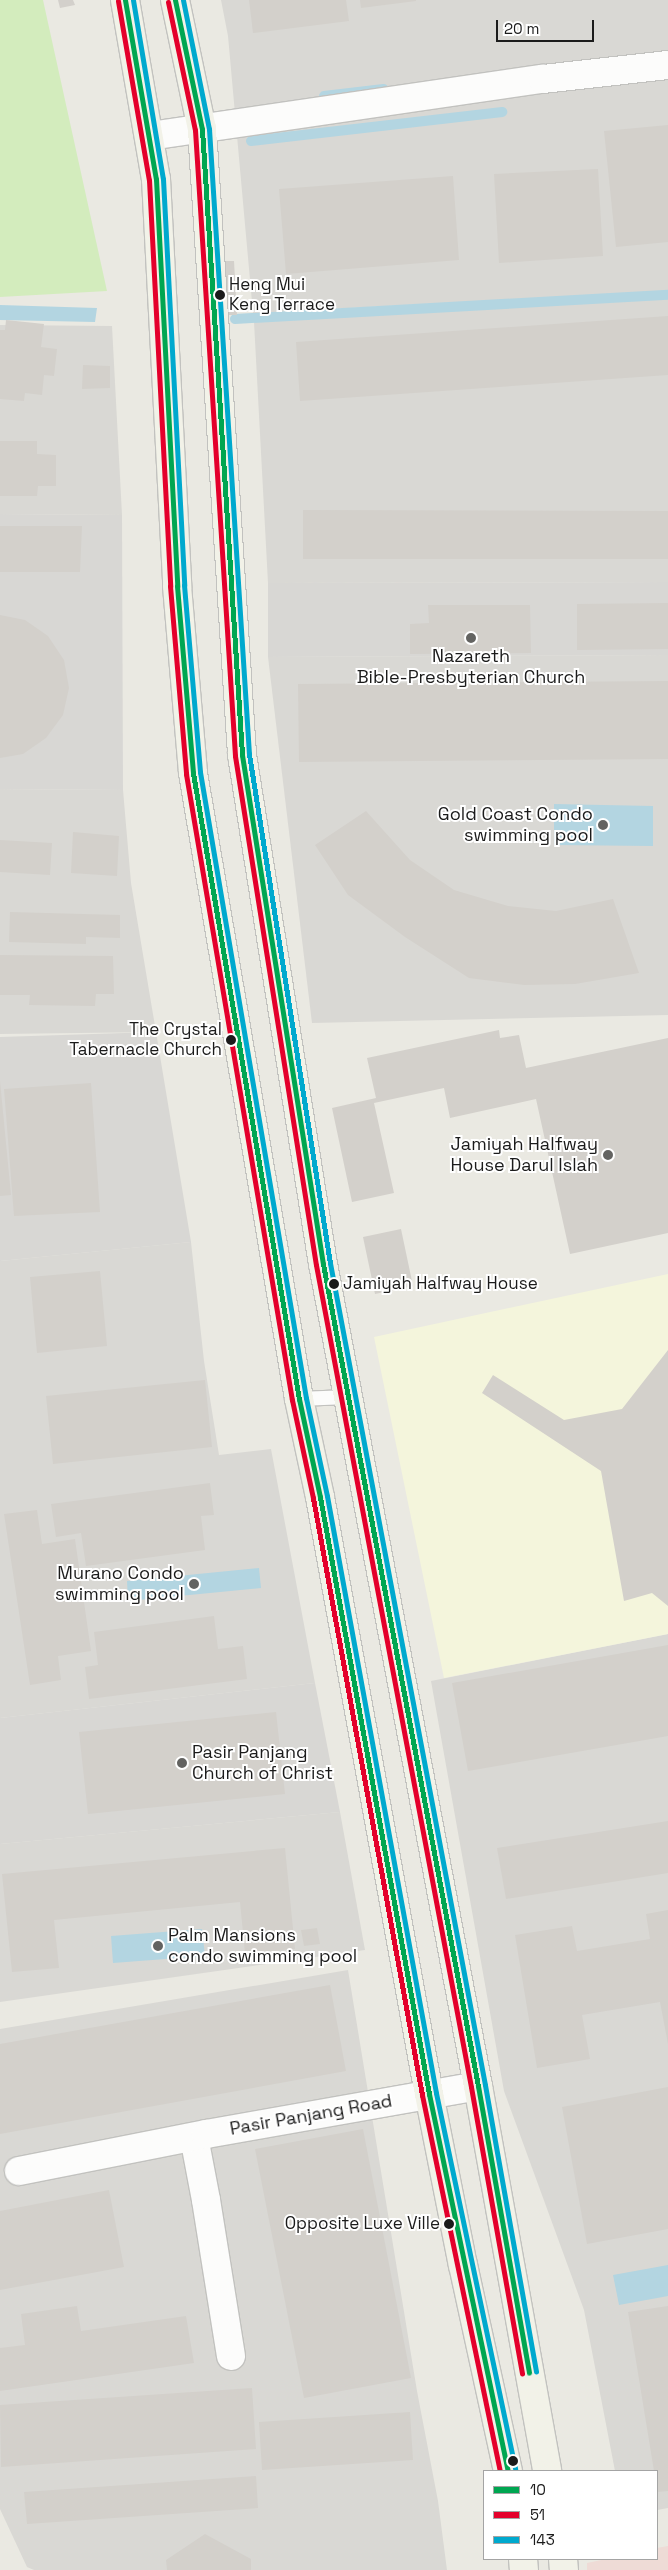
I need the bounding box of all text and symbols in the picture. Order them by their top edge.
scale bar [498,10,596,42]
text: 20 m [504,19,539,38]
place label: Heng Mui Keng Terrace [229,275,335,315]
marker: Heng Mui Keng Terrace [215,290,225,300]
marker: Nazareth Bible-Presbyterian Church [465,632,477,644]
place label: Nazareth Bible-Presbyterian Church [357,646,585,689]
place label: Gold Coast Condo swimming pool [438,804,593,846]
marker: Gold Coast Condo swimming pool [597,819,609,831]
place label: The Crystal Tabernacle Church [69,1020,222,1060]
marker: The Crystal Tabernacle Church [226,1035,236,1045]
place label: Jamiyah Halfway House Darul Islah [450,1134,598,1176]
marker: Jamiyah Halfway House Darul Islah [602,1149,614,1161]
place label: Jamiyah Halfway House [343,1274,538,1294]
marker: Jamiyah Halfway House [329,1279,339,1289]
place label: Murano Condo swimming pool [55,1563,184,1606]
marker: Murano Condo swimming pool [188,1578,200,1590]
place label: Pasir Panjang Church of Christ [192,1742,333,1785]
marker: Pasir Panjang Church of Christ [176,1757,188,1769]
place label: Palm Mansions condo swimming pool [168,1925,357,1968]
marker: Palm Mansions condo swimming pool [152,1940,164,1952]
street label: Pasir Panjang Road [228,2090,394,2140]
place label: Opposite Luxe Ville [285,2214,440,2234]
marker: Opposite Luxe Ville [444,2219,454,2229]
unlabelled marker [508,2456,518,2466]
legend [483,2470,658,2560]
text: 10 [530,2480,546,2499]
text: 51 [530,2505,545,2524]
text: 143 [530,2530,555,2549]

